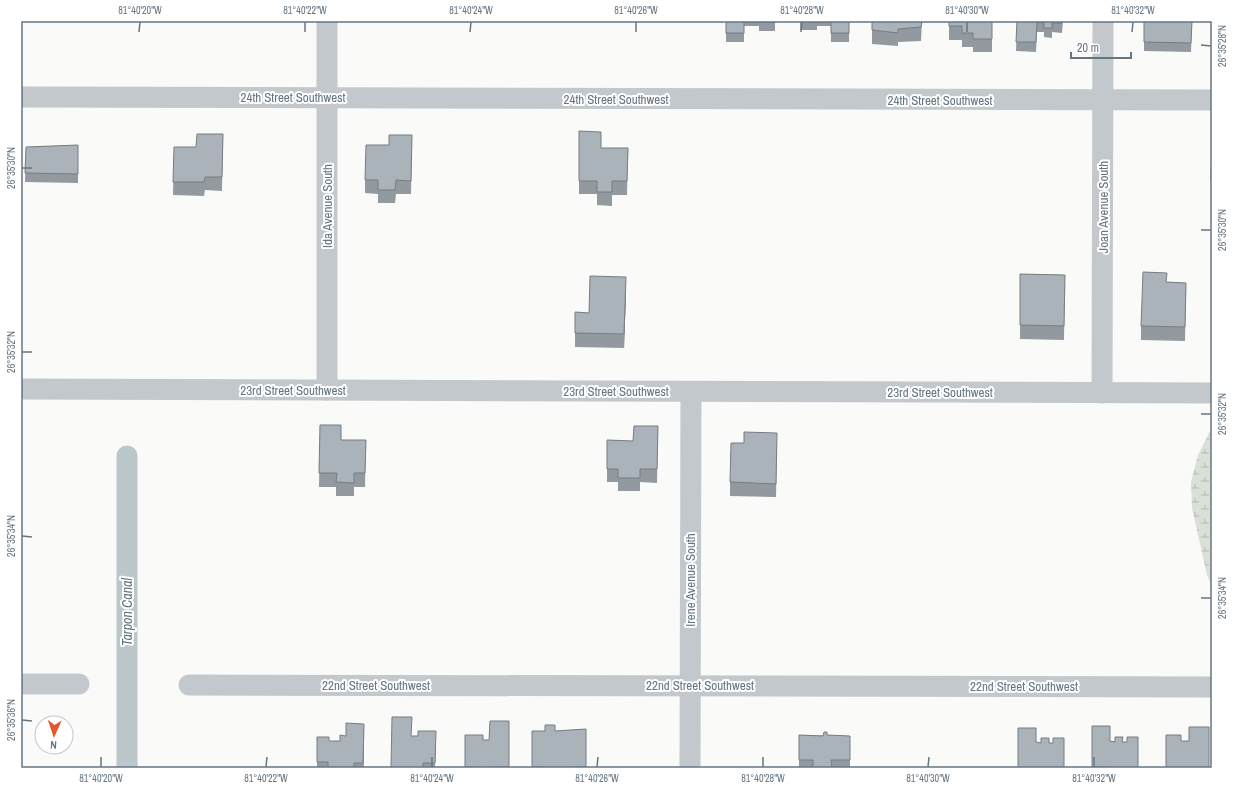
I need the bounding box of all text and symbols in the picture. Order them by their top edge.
text: 81°40'20"W [118,4,162,17]
text: 81°40'22"W [283,4,327,17]
text: 81°40'24"W [449,4,493,17]
text: 81°40'26"W [614,4,658,17]
text: 81°40'28"W [780,4,824,17]
text: 81°40'30"W [945,4,989,17]
text: 81°40'32"W [1111,4,1155,17]
text: 26°35'28"N [1216,25,1229,67]
scale bar [1071,34,1131,60]
text: 20 m [1077,40,1099,56]
street label: 24th Street Southwest [241,89,345,106]
street label: 24th Street Southwest [564,91,668,108]
street label: 24th Street Southwest [888,92,992,109]
text: 26°35'30"N [5,147,18,189]
street label: Joan Avenue South [1095,161,1112,253]
street label: Ida Avenue South [319,164,336,248]
text: 26°35'30"N [1216,209,1229,251]
text: 26°35'32"N [5,331,18,373]
street label: 23rd Street Southwest [240,382,346,399]
street label: 23rd Street Southwest [563,383,669,400]
street label: 23rd Street Southwest [887,384,993,401]
text: 26°35'32"N [1216,393,1229,435]
text: 26°35'34"N [5,515,18,557]
street label: Irene Avenue South [682,533,699,627]
text: 26°35'34"N [1216,577,1229,619]
water label: Tarpon Canal [118,578,136,646]
street label: 22nd Street Southwest [322,677,430,694]
street label: 22nd Street Southwest [646,677,754,694]
street label: 22nd Street Southwest [970,678,1078,695]
text: 26°35'36"N [5,699,18,741]
north arrow [34,715,74,755]
text: N [50,738,57,752]
text: 81°40'20"W [79,772,123,785]
text: 81°40'22"W [244,772,288,785]
text: 81°40'24"W [410,772,454,785]
text: 81°40'26"W [575,772,619,785]
text: 81°40'28"W [741,772,785,785]
text: 81°40'30"W [906,772,950,785]
text: 81°40'32"W [1072,772,1116,785]

